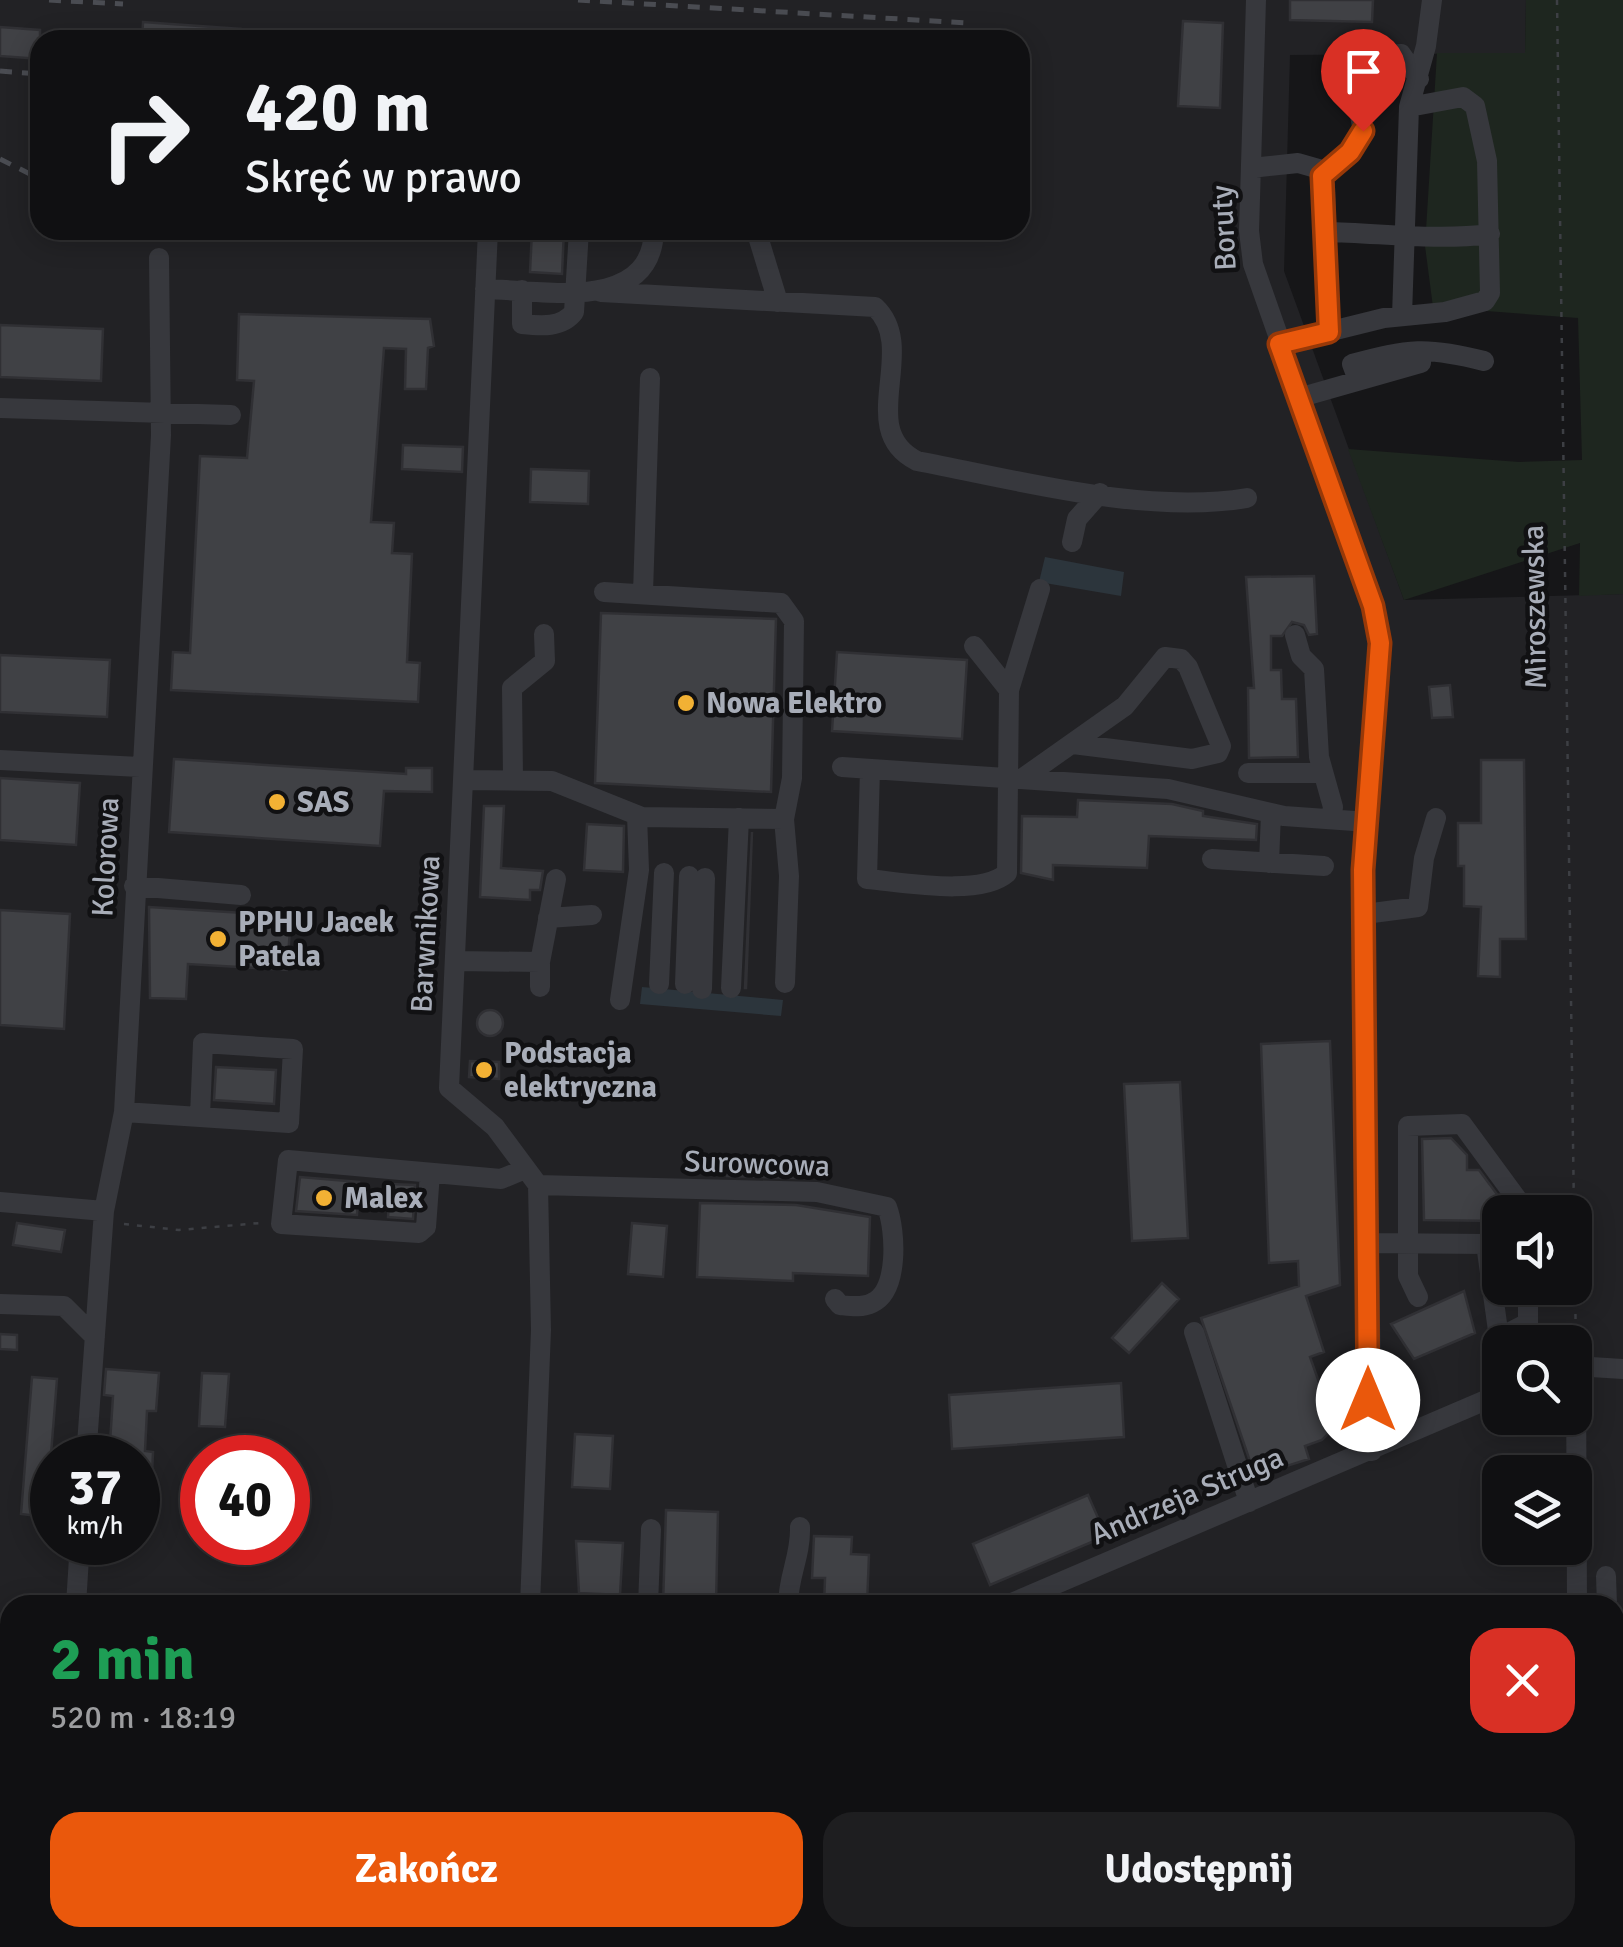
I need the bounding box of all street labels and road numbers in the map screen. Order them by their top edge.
street label: Boruty [1203,184,1245,272]
street label: Miroszewska [1515,525,1555,689]
street label: Kolorowa [84,796,128,918]
street label: Barwnikowa [403,854,449,1014]
street label: Surowcowa [683,1143,831,1185]
street label: Andrzeja Struga [1085,1439,1289,1553]

